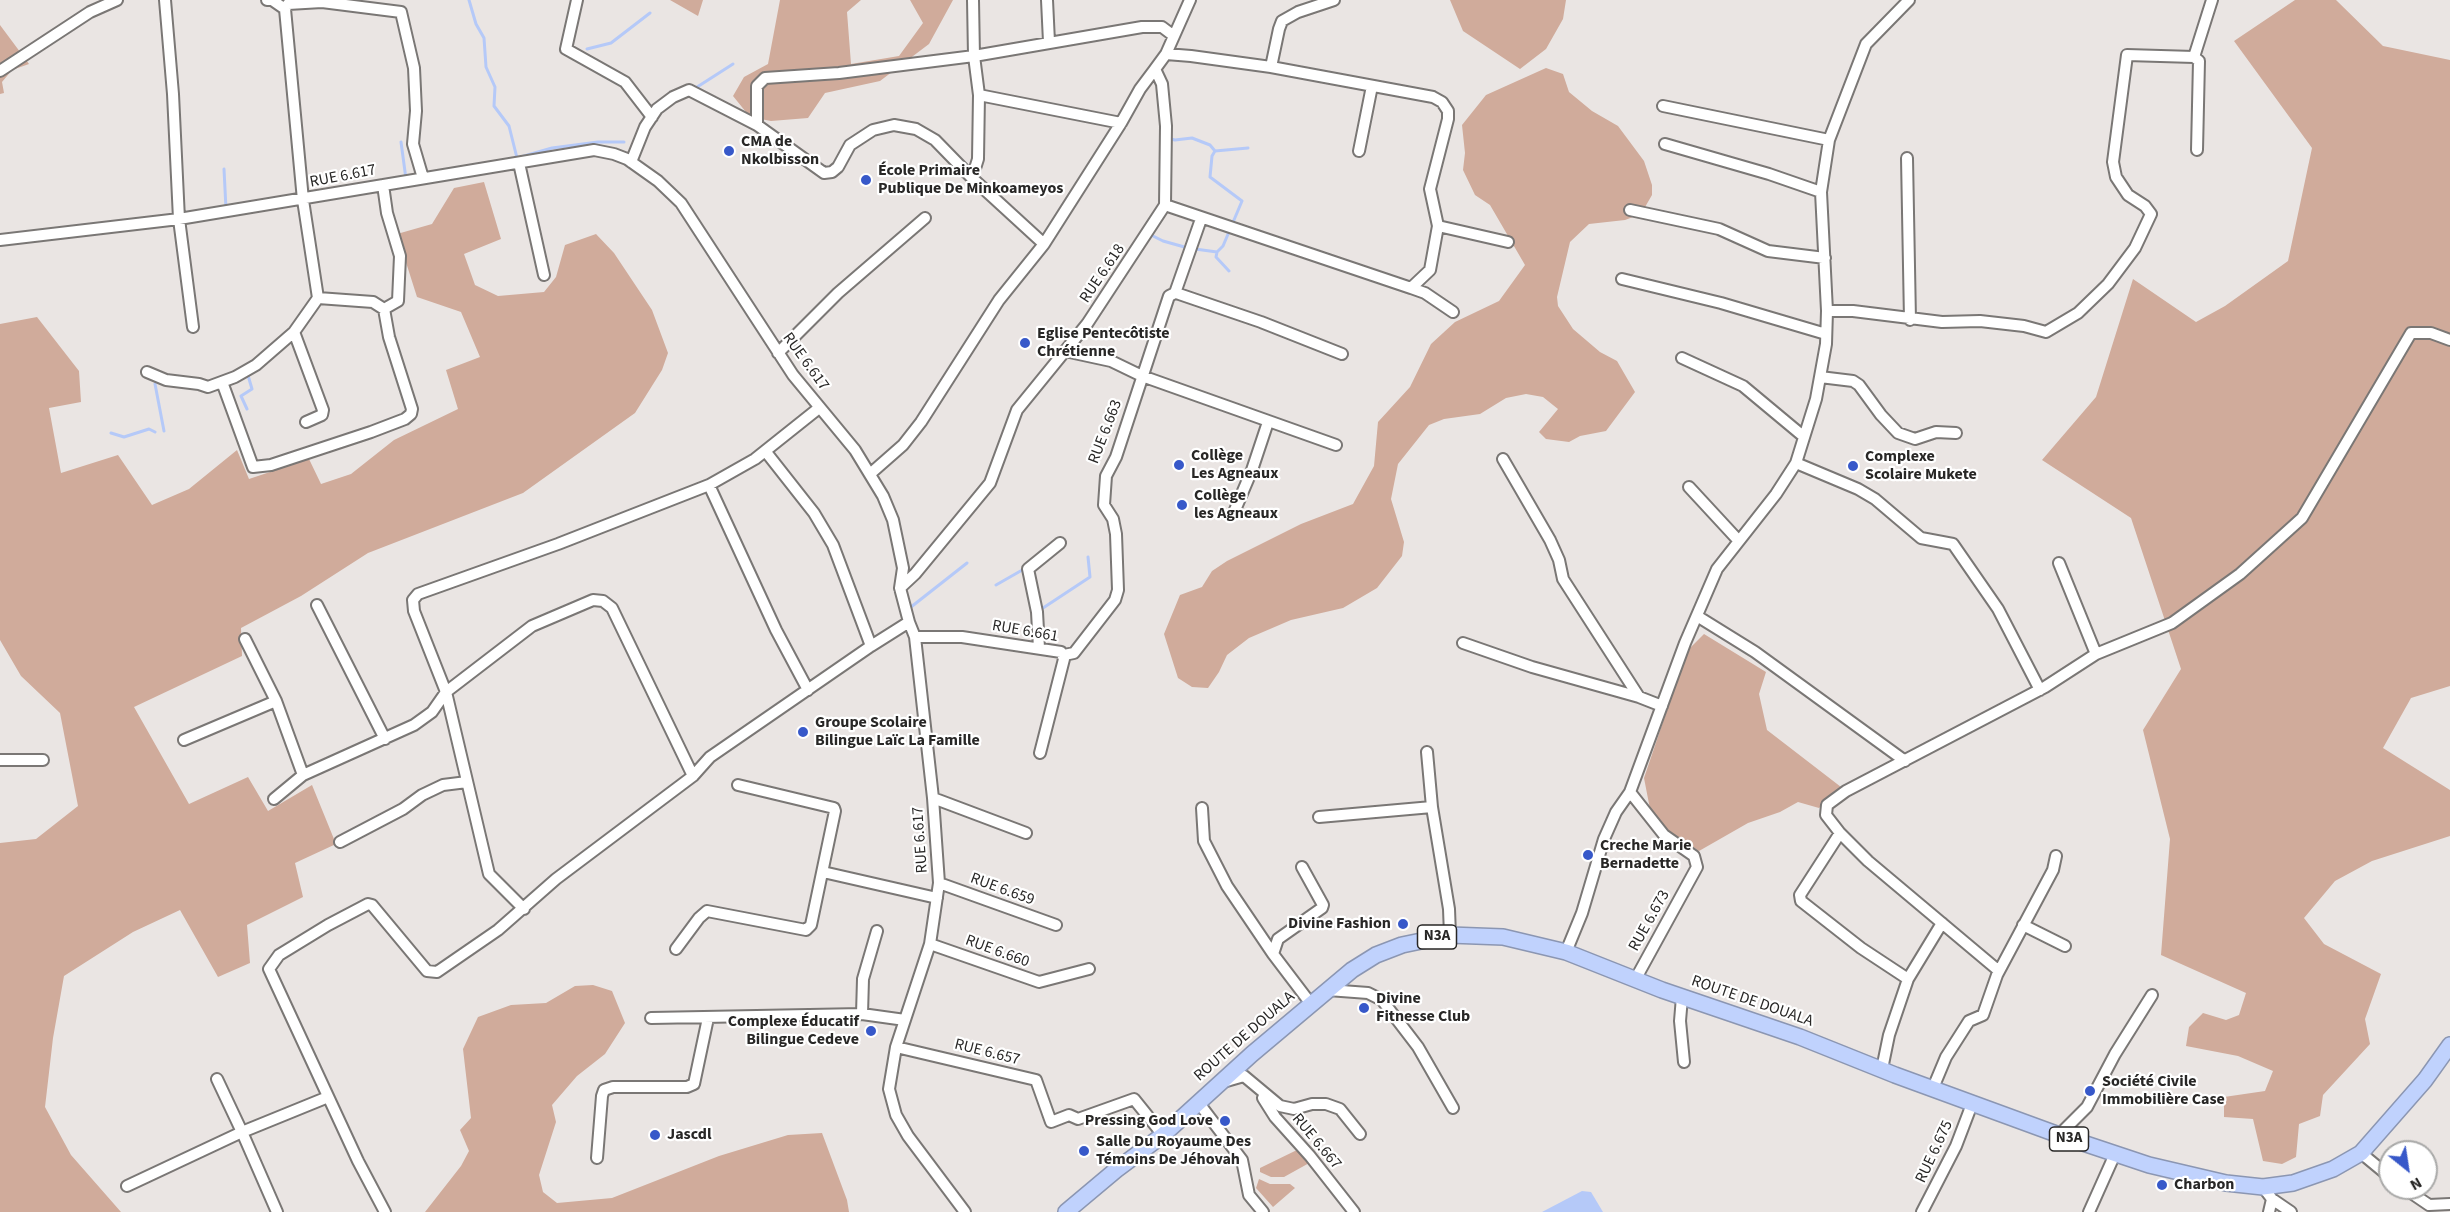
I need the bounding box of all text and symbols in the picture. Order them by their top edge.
place label: CMA de Nkolbisson [741,132,819,170]
marker: CMA de Nkolbisson [722,144,736,158]
street label: RUE 6.617 [308,161,378,193]
place label: École Primaire Publique De Minkoameyos [878,161,1063,199]
marker: École Primaire Publique De Minkoameyos [859,173,873,187]
street label: RUE 6.618 [1076,241,1130,307]
place label: Eglise Pentecôtiste Chrétienne [1037,324,1170,362]
street label: RUE 6.617 [778,329,832,395]
marker: Eglise Pentecôtiste Chrétienne [1018,336,1032,350]
street label: RUE 6.663 [1085,397,1127,467]
place label: Collège Les Agneaux [1191,446,1278,484]
place label: Complexe Scolaire Mukete [1865,447,1977,485]
marker: Collège Les Agneaux [1172,458,1186,472]
marker: Complexe Scolaire Mukete [1846,459,1860,473]
place label: Collège les Agneaux [1194,486,1278,524]
marker: Collège les Agneaux [1175,498,1189,512]
street label: RUE 6.661 [990,617,1060,647]
place label: Groupe Scolaire Bilingue Laïc La Famille [815,713,980,751]
marker: Groupe Scolaire Bilingue Laïc La Famille [796,725,810,739]
street label: RUE 6.617 [909,806,933,874]
place label: Creche Marie Bernadette [1600,836,1692,874]
marker: Creche Marie Bernadette [1581,848,1595,862]
street label: RUE 6.659 [967,870,1037,910]
street label: RUE 6.673 [1625,887,1675,955]
place label: Divine Fashion [1288,914,1391,934]
marker: Divine Fashion [1396,917,1410,931]
road number: N3A [1418,925,1456,949]
street label: RUE 6.660 [962,932,1032,972]
street label: ROUTE DE DOUALA [1689,972,1815,1032]
street label: ROUTE DE DOUALA [1191,988,1299,1086]
place label: Divine Fitnesse Club [1376,989,1470,1027]
marker: Divine Fitnesse Club [1357,1001,1371,1015]
place label: Complexe Éducatif Bilingue Cedeve [728,1012,859,1050]
marker: Complexe Éducatif Bilingue Cedeve [864,1024,878,1038]
street label: RUE 6.657 [952,1036,1022,1070]
place label: Société Civile Immobilière Case [2102,1072,2225,1110]
marker: Société Civile Immobilière Case [2083,1084,2097,1098]
street label: RUE 6.667 [1287,1110,1345,1174]
place label: Pressing God Love [1085,1111,1213,1131]
marker: Pressing God Love [1218,1114,1232,1128]
street label: RUE 6.675 [1912,1118,1958,1186]
place label: Jascdl [667,1125,711,1145]
road number: N3A [2050,1127,2088,1151]
marker: Jascdl [648,1128,662,1142]
place label: Salle Du Royaume Des Témoins De Jéhovah [1096,1132,1251,1170]
north arrow [2378,1140,2438,1200]
marker: Salle Du Royaume Des Témoins De Jéhovah [1077,1144,1091,1158]
text: N [2406,1172,2426,1196]
place label: Charbon [2174,1175,2234,1195]
marker: Charbon [2155,1178,2169,1192]

